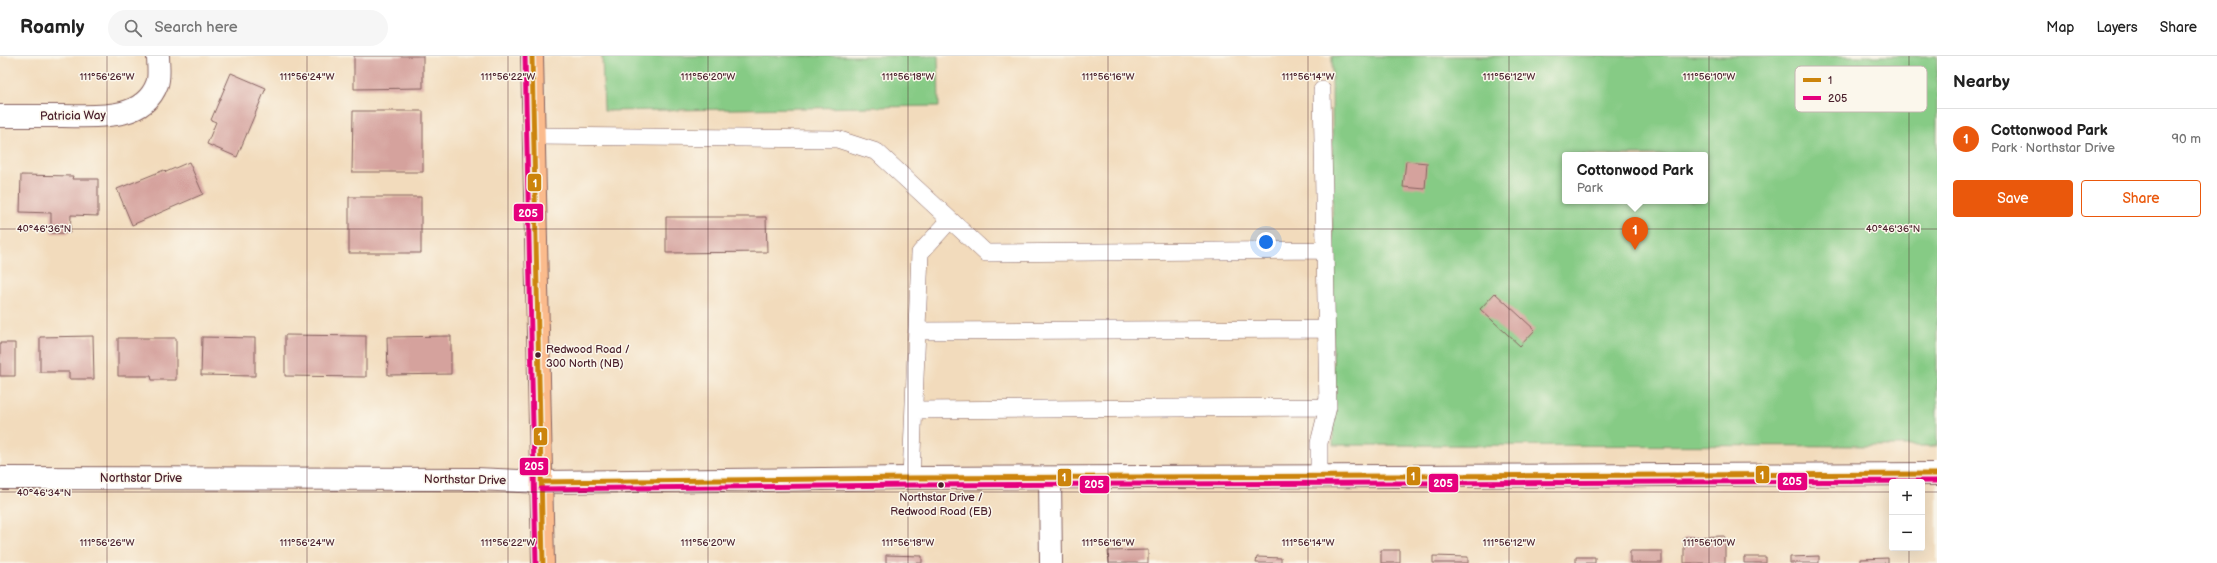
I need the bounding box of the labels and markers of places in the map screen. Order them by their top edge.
pin: 1 [1622,217,1648,250]
place label: Redwood Road / 300 North (NB) [546,343,630,370]
marker: Redwood Road / 300 North (NB) [533,350,543,360]
marker: Northstar Drive / Redwood Road (EB) [936,480,946,490]
place label: Northstar Drive / Redwood Road (EB) [890,491,992,518]

